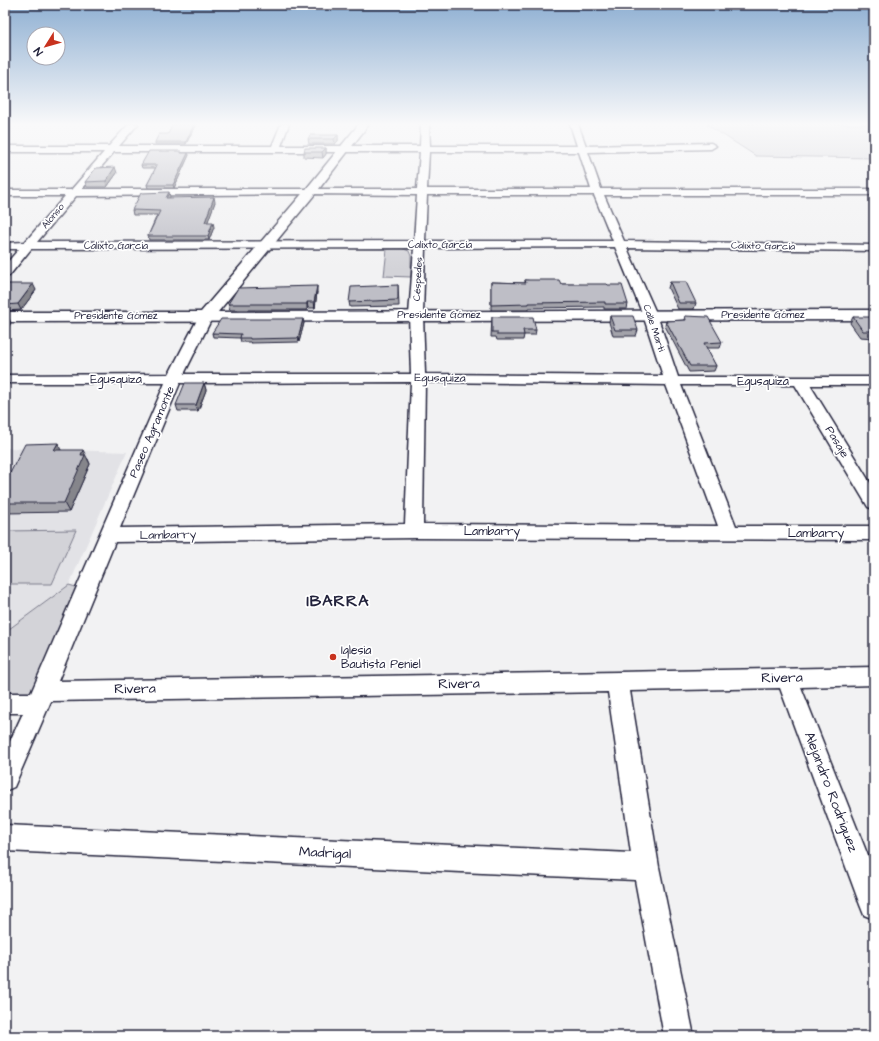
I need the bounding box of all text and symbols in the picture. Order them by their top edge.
north arrow [26,26,66,66]
text: N [30,44,46,59]
street label: Alonso [38,200,68,232]
street label: Calixto García [408,238,472,252]
street label: Calixto García [731,238,795,254]
street label: Calixto García [84,239,148,253]
street label: Céspedes [410,257,426,301]
street label: Calle Marti [639,302,669,354]
street label: Presidente Gómez [397,308,481,322]
street label: Presidente Gómez [721,308,805,322]
street label: Presidente Gómez [74,309,158,323]
street label: Egusquiza [414,369,466,388]
street label: Egusquiza [90,371,142,389]
street label: Egusquiza [737,373,789,391]
street label: Paseo Agramonte [125,383,180,481]
street label: Pasaje [821,423,853,462]
street label: Lambarry [464,523,521,541]
street label: Lambarry [788,525,845,543]
street label: Lambarry [140,526,197,545]
district label: IBARRA [306,590,370,612]
place label: Iglesia Bautista Peniel [341,642,421,673]
marker: Iglesia Bautista Peniel [328,652,338,662]
street label: Rivera [761,668,803,688]
street label: Rivera [438,674,480,694]
street label: Rivera [114,679,156,699]
street label: Alejandro Rodriguez [799,729,863,855]
street label: Madrigal [298,842,352,864]

